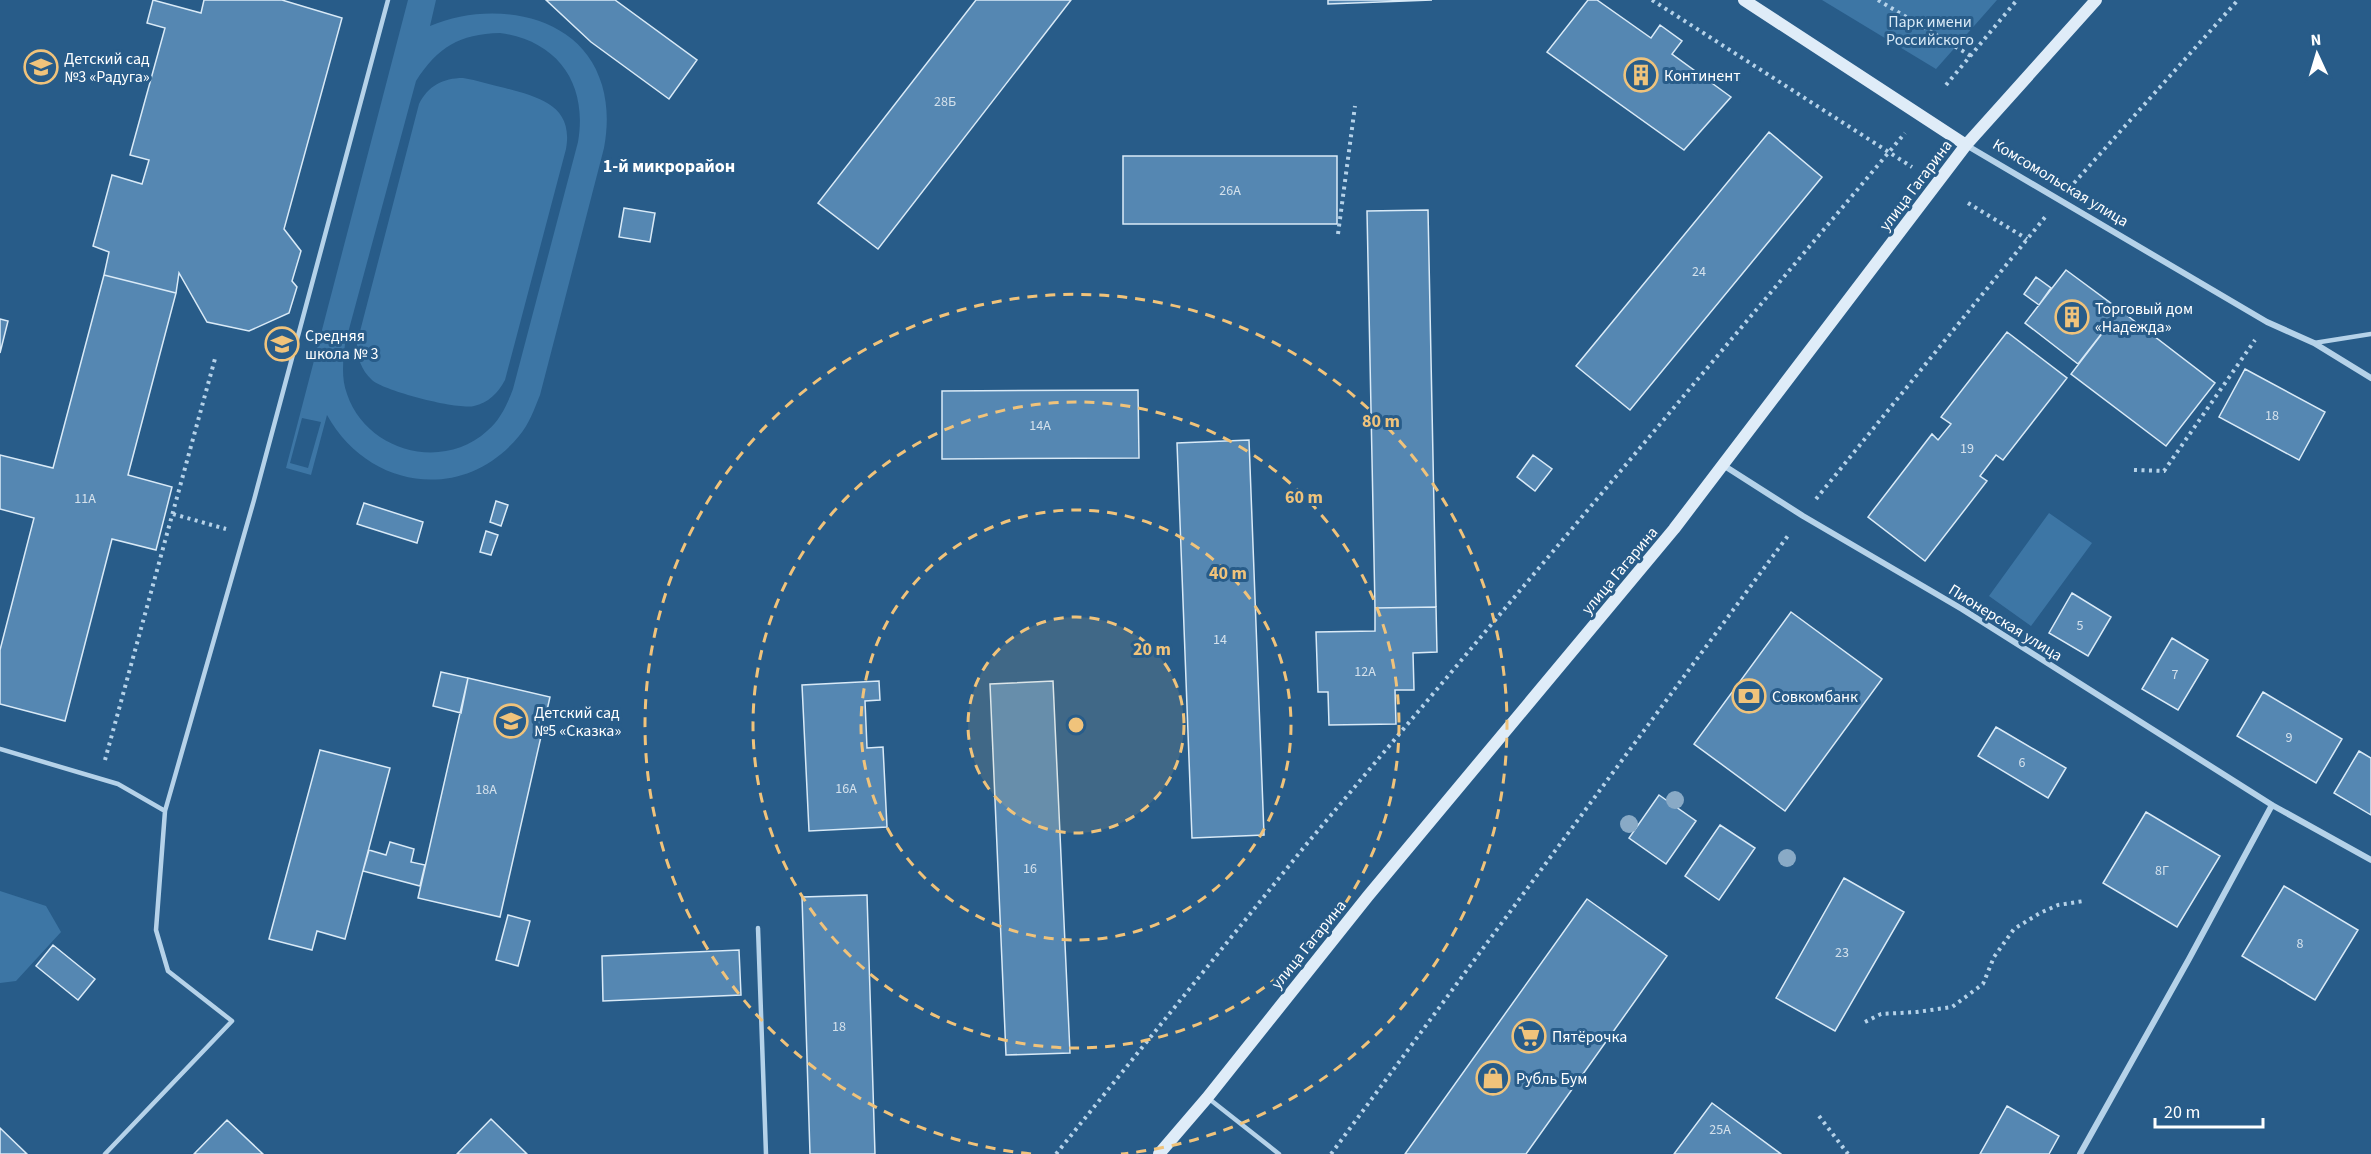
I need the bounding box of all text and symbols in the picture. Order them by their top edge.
park label: Парк имени Российского [1886,11,1974,51]
north arrow [2287,24,2347,84]
text: N [2310,29,2322,51]
place label: Детский сад №3 «Радуга» [64,48,150,88]
school or university icon: Детский сад №3 «Радуга» [23,49,59,85]
building icon: Континент [1623,57,1659,93]
place label: Континент [1664,65,1741,87]
house number: 28Б [934,92,956,112]
street label: Комсомольская улица [1988,133,2133,232]
street label: улица Гагарина [1874,136,1957,236]
district label: 1-й микрорайон [603,154,735,179]
house number: 26А [1219,181,1241,201]
house number: 24 [1692,262,1706,282]
place label: Торговый дом «Надежда» [2095,298,2193,338]
building icon: Торговый дом «Надежда» [2054,299,2090,335]
place label: Средняя школа № 3 [305,325,379,365]
school or university icon: Средняя школа № 3 [264,326,300,362]
house number: 18 [2265,406,2279,426]
text: 80 m [1362,409,1400,434]
house number: 14А [1029,416,1051,436]
house number: 19 [1960,439,1974,459]
text: 60 m [1285,485,1323,510]
house number: 11А [74,489,96,509]
street label: улица Гагарина [1576,522,1663,619]
text: 40 m [1209,561,1247,586]
street label: Пионерская улица [1944,579,2067,667]
house number: 5 [2077,616,2084,636]
house number: 14 [1213,630,1227,650]
text: 20 m [1133,637,1171,662]
house number: 12А [1354,662,1376,682]
house number: 7 [2172,665,2179,685]
bank icon: Совкомбанк [1731,678,1767,714]
place label: Совкомбанк [1772,686,1858,708]
place label: Детский сад №5 «Сказка» [534,702,621,742]
school or university icon: Детский сад №5 «Сказка» [493,703,529,739]
centre of rings [1066,715,1086,735]
house number: 9 [2286,728,2293,748]
house number: 6 [2019,753,2026,773]
house number: 16А [835,779,857,799]
house number: 18А [475,780,497,800]
house number: 16 [1023,859,1037,879]
house number: 8Г [2155,861,2169,881]
street label: улица Гагарина [1266,895,1352,994]
house number: 8 [2297,934,2304,954]
house number: 23 [1835,943,1849,963]
house number: 18 [832,1017,846,1037]
supermarket icon: Пятёрочка [1511,1018,1547,1054]
place label: Пятёрочка [1552,1026,1627,1048]
shop icon: Рубль Бум [1475,1060,1511,1096]
place label: Рубль Бум [1516,1068,1587,1090]
scale bar [2155,1091,2263,1129]
text: 20 m [2164,1100,2200,1125]
house number: 25А [1709,1120,1731,1140]

